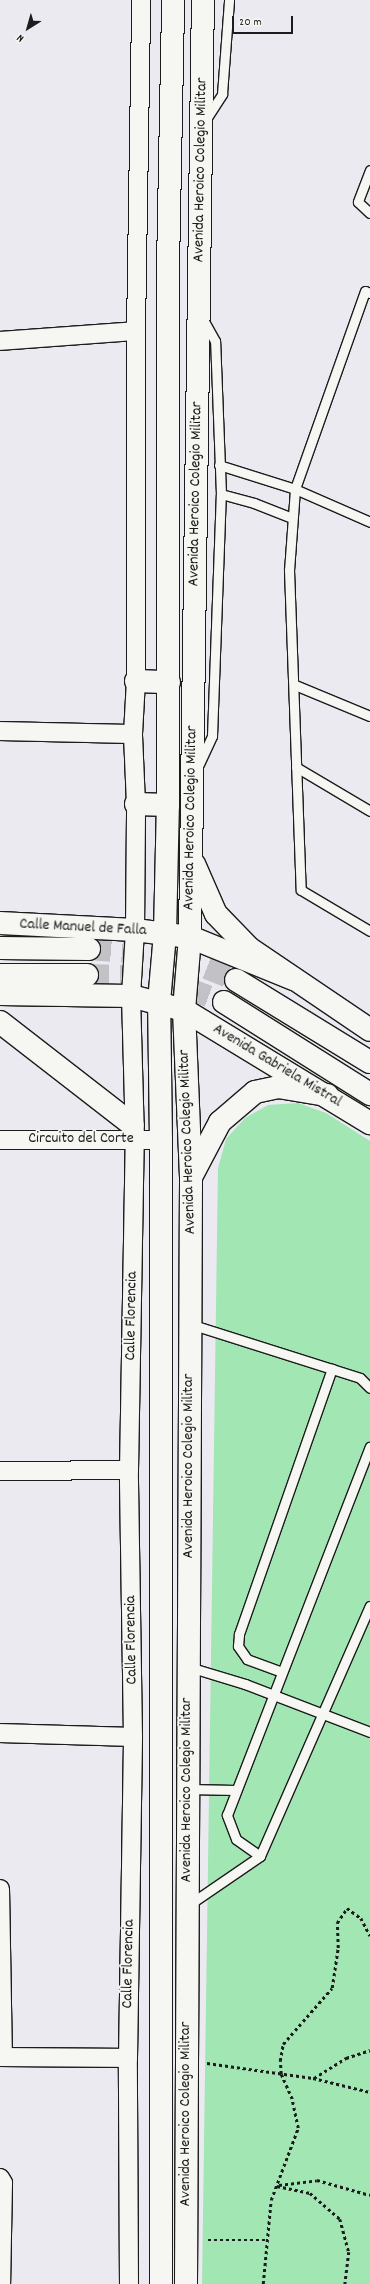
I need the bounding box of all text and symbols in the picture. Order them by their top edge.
north arrow [8,8,48,48]
scale bar [234,8,295,34]
text: 20 m [239,14,262,31]
text: N [14,30,28,46]
street label: Avenida Heroico Colegio Militar [190,77,212,263]
street label: Avenida Heroico Colegio Militar [185,401,207,587]
street label: Avenida Heroico Colegio Militar [180,725,202,911]
street label: Calle Manuel de Falla [19,915,147,941]
street label: Avenida Gabriela Mistral [209,1020,345,1112]
street label: Avenida Heroico Colegio Militar [175,1049,201,1235]
street label: Circuito del Corte [28,1129,134,1149]
street label: Calle Florencia [122,1271,142,1361]
street label: Avenida Heroico Colegio Militar [179,1374,199,1558]
street label: Calle Florencia [122,1595,142,1685]
street label: Avenida Heroico Colegio Militar [177,1698,197,1882]
street label: Calle Florencia [119,1919,139,2009]
street label: Avenida Heroico Colegio Militar [176,2022,196,2206]

